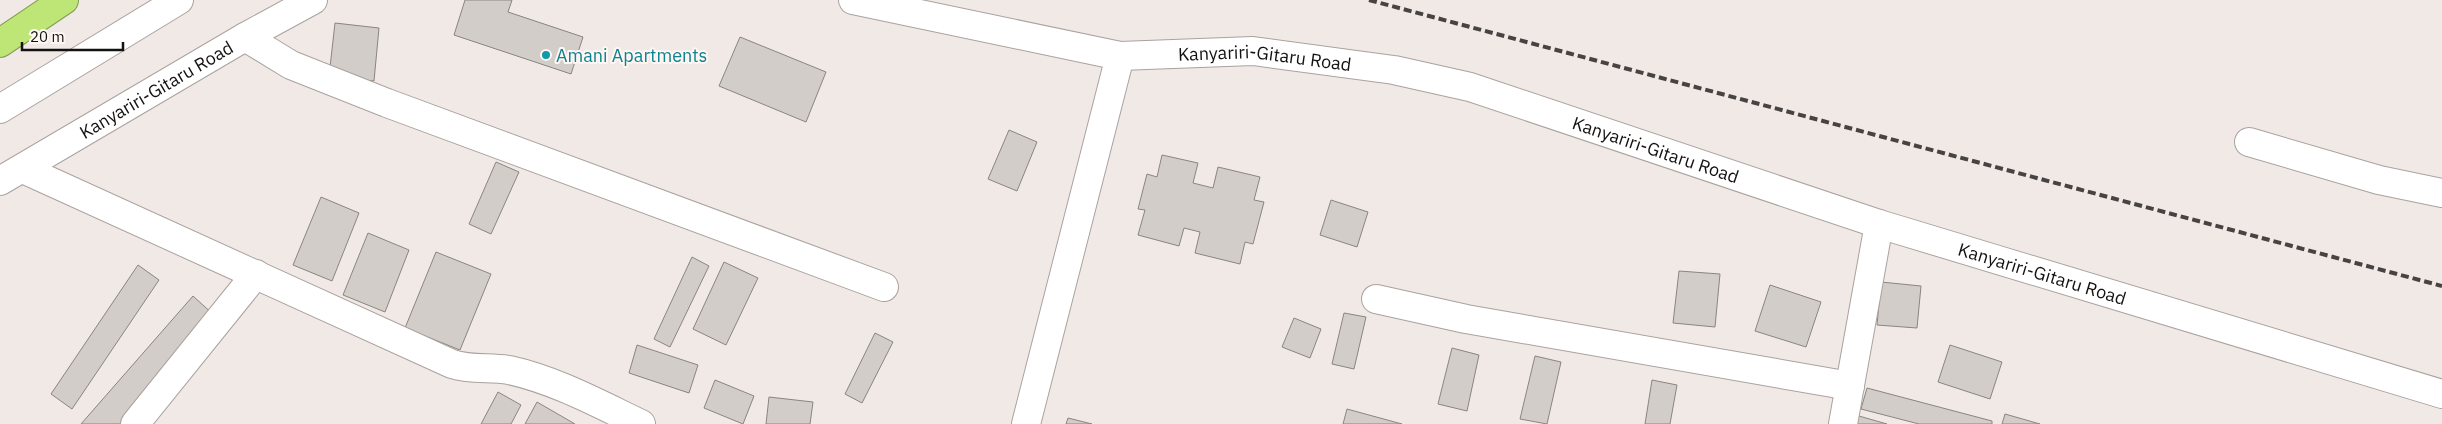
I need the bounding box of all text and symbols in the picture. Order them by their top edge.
scale bar [22,20,124,52]
text: 20 m [30,27,65,46]
street label: Kanyariri-Gitaru Road [75,35,237,143]
street label: Kanyariri-Gitaru Road [1178,39,1353,76]
place label: Amani Apartments [556,44,707,67]
marker: Amani Apartments [540,49,552,61]
street label: Kanyariri-Gitaru Road [1569,111,1742,188]
street label: Kanyariri-Gitaru Road [1956,237,2129,310]

